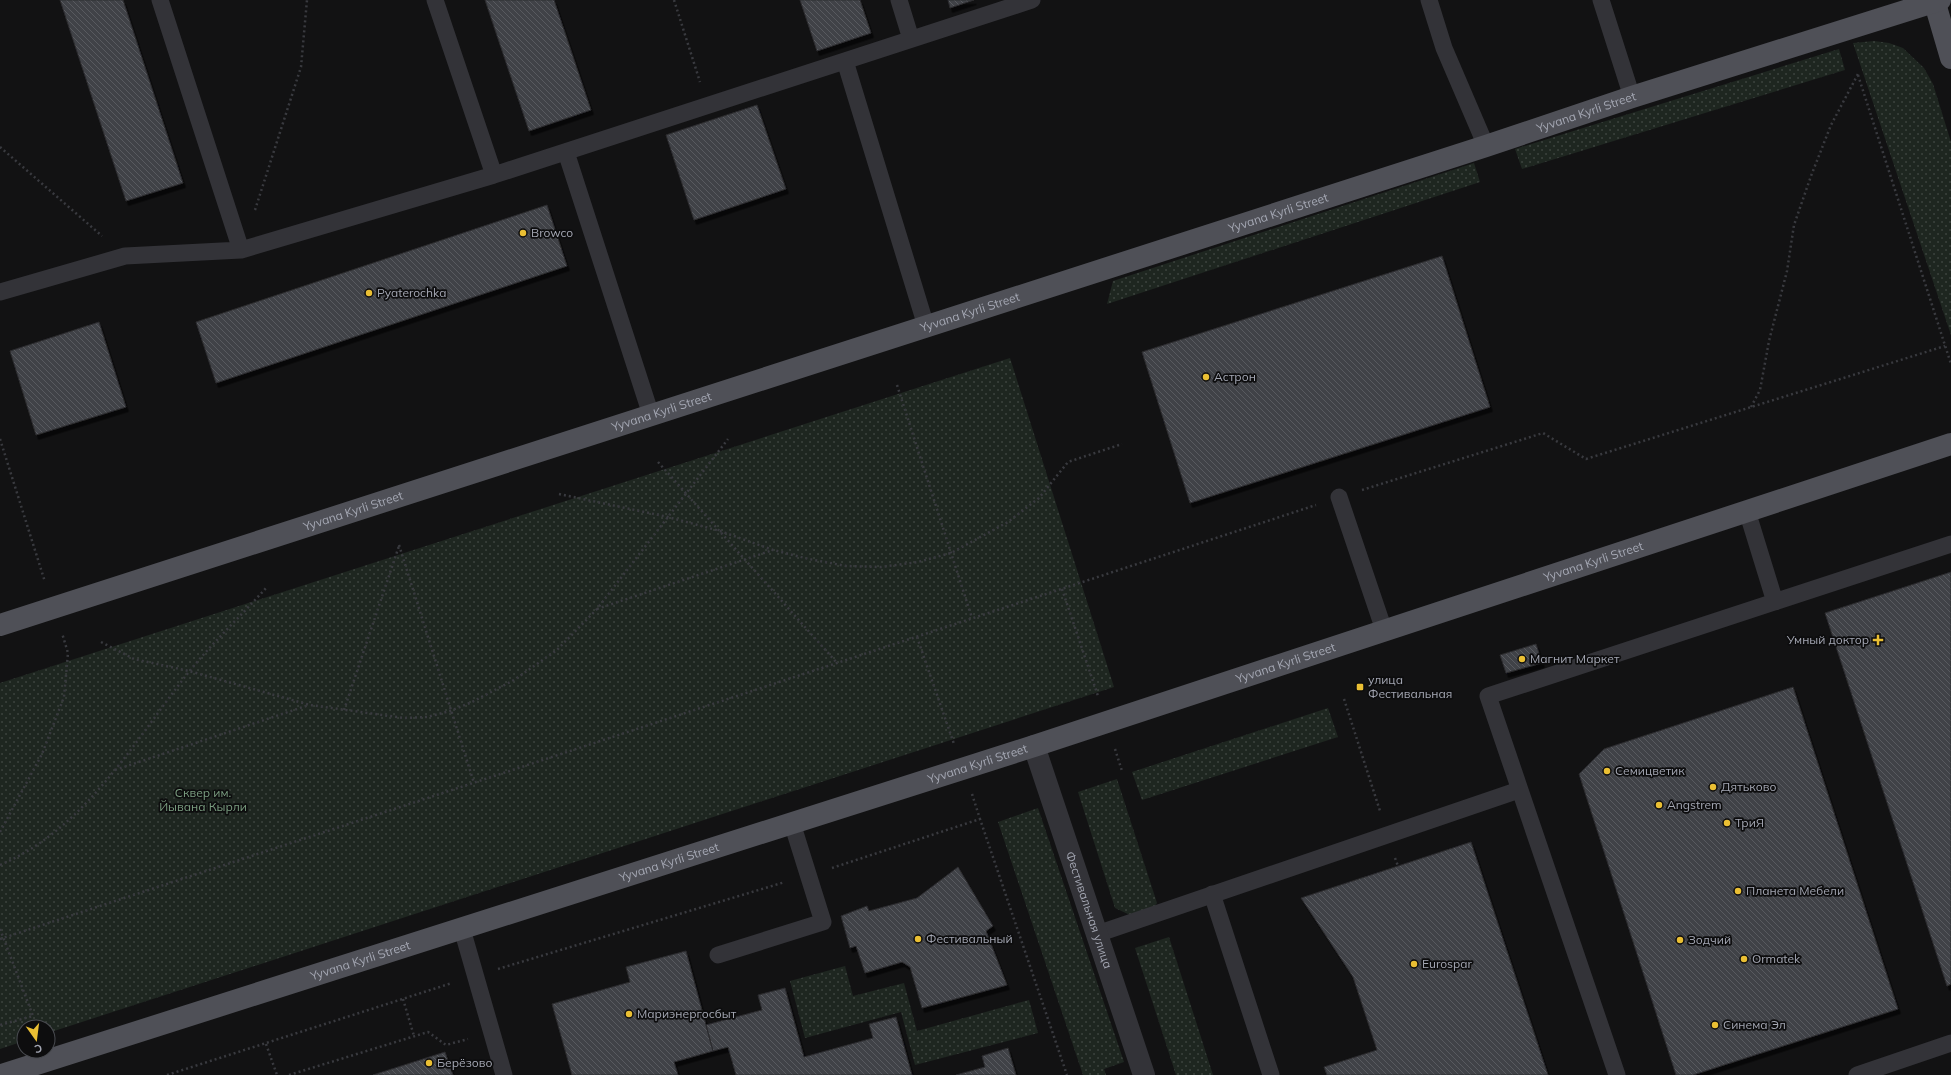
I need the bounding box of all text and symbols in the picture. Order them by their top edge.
street label: Yyvana Kyrli Street [1533,88,1638,136]
street label: Yyvana Kyrli Street [1225,189,1330,236]
place label: Browco [531,225,573,240]
marker: Browco [518,228,528,238]
place label: Pyaterochka [377,285,446,300]
marker: Pyaterochka [364,288,374,298]
street label: Yyvana Kyrli Street [917,289,1021,335]
place label: Астрон [1214,369,1256,384]
marker: Астрон [1201,372,1211,382]
street label: Yyvana Kyrli Street [609,388,713,435]
street label: Yyvana Kyrli Street [300,488,405,534]
street label: Yyvana Kyrli Street [1540,538,1645,585]
place label: Умный доктор [1786,632,1869,647]
marker: Умный доктор [1872,634,1884,646]
street label: Yyvana Kyrli Street [1233,639,1337,686]
place label: Магнит Маркет [1530,651,1620,666]
marker: Магнит Маркет [1517,654,1527,664]
place label: улица Фестивальная [1368,672,1452,701]
marker: улица Фестивальная [1355,682,1365,692]
street label: Yyvana Kyrli Street [925,741,1029,787]
place label: Семицветик [1615,763,1685,778]
marker: Семицветик [1602,766,1612,776]
place label: Дятьково [1721,779,1776,794]
marker: Дятьково [1708,782,1718,792]
park label: Сквер им. Йывана Кырли [159,785,247,814]
place label: Angstrem [1667,797,1722,812]
marker: Angstrem [1654,800,1664,810]
place label: ТриЯ [1735,815,1764,830]
marker: ТриЯ [1722,818,1732,828]
street label: Yyvana Kyrli Street [616,839,721,885]
street label: Фестивальная улица [1063,849,1116,970]
place label: Планета Мебели [1746,883,1844,898]
marker: Планета Мебели [1733,886,1743,896]
place label: Фестивальный [926,931,1013,946]
place label: Зодчий [1688,932,1731,947]
marker: Фестивальный [913,934,923,944]
marker: Зодчий [1675,935,1685,945]
street label: Yyvana Kyrli Street [307,937,412,984]
place label: Ormatek [1752,951,1801,966]
marker: Ormatek [1739,954,1749,964]
place label: Eurospar [1422,956,1472,971]
marker: Eurospar [1409,959,1419,969]
place label: Мариэнергосбыт [637,1006,737,1021]
marker: Мариэнергосбыт [624,1009,634,1019]
place label: Синема Эл [1723,1017,1786,1032]
north arrow [16,1019,56,1059]
marker: Синема Эл [1710,1020,1720,1030]
text: С [33,1041,44,1057]
place label: Берёзово [437,1055,493,1070]
marker: Берёзово [424,1058,434,1068]

